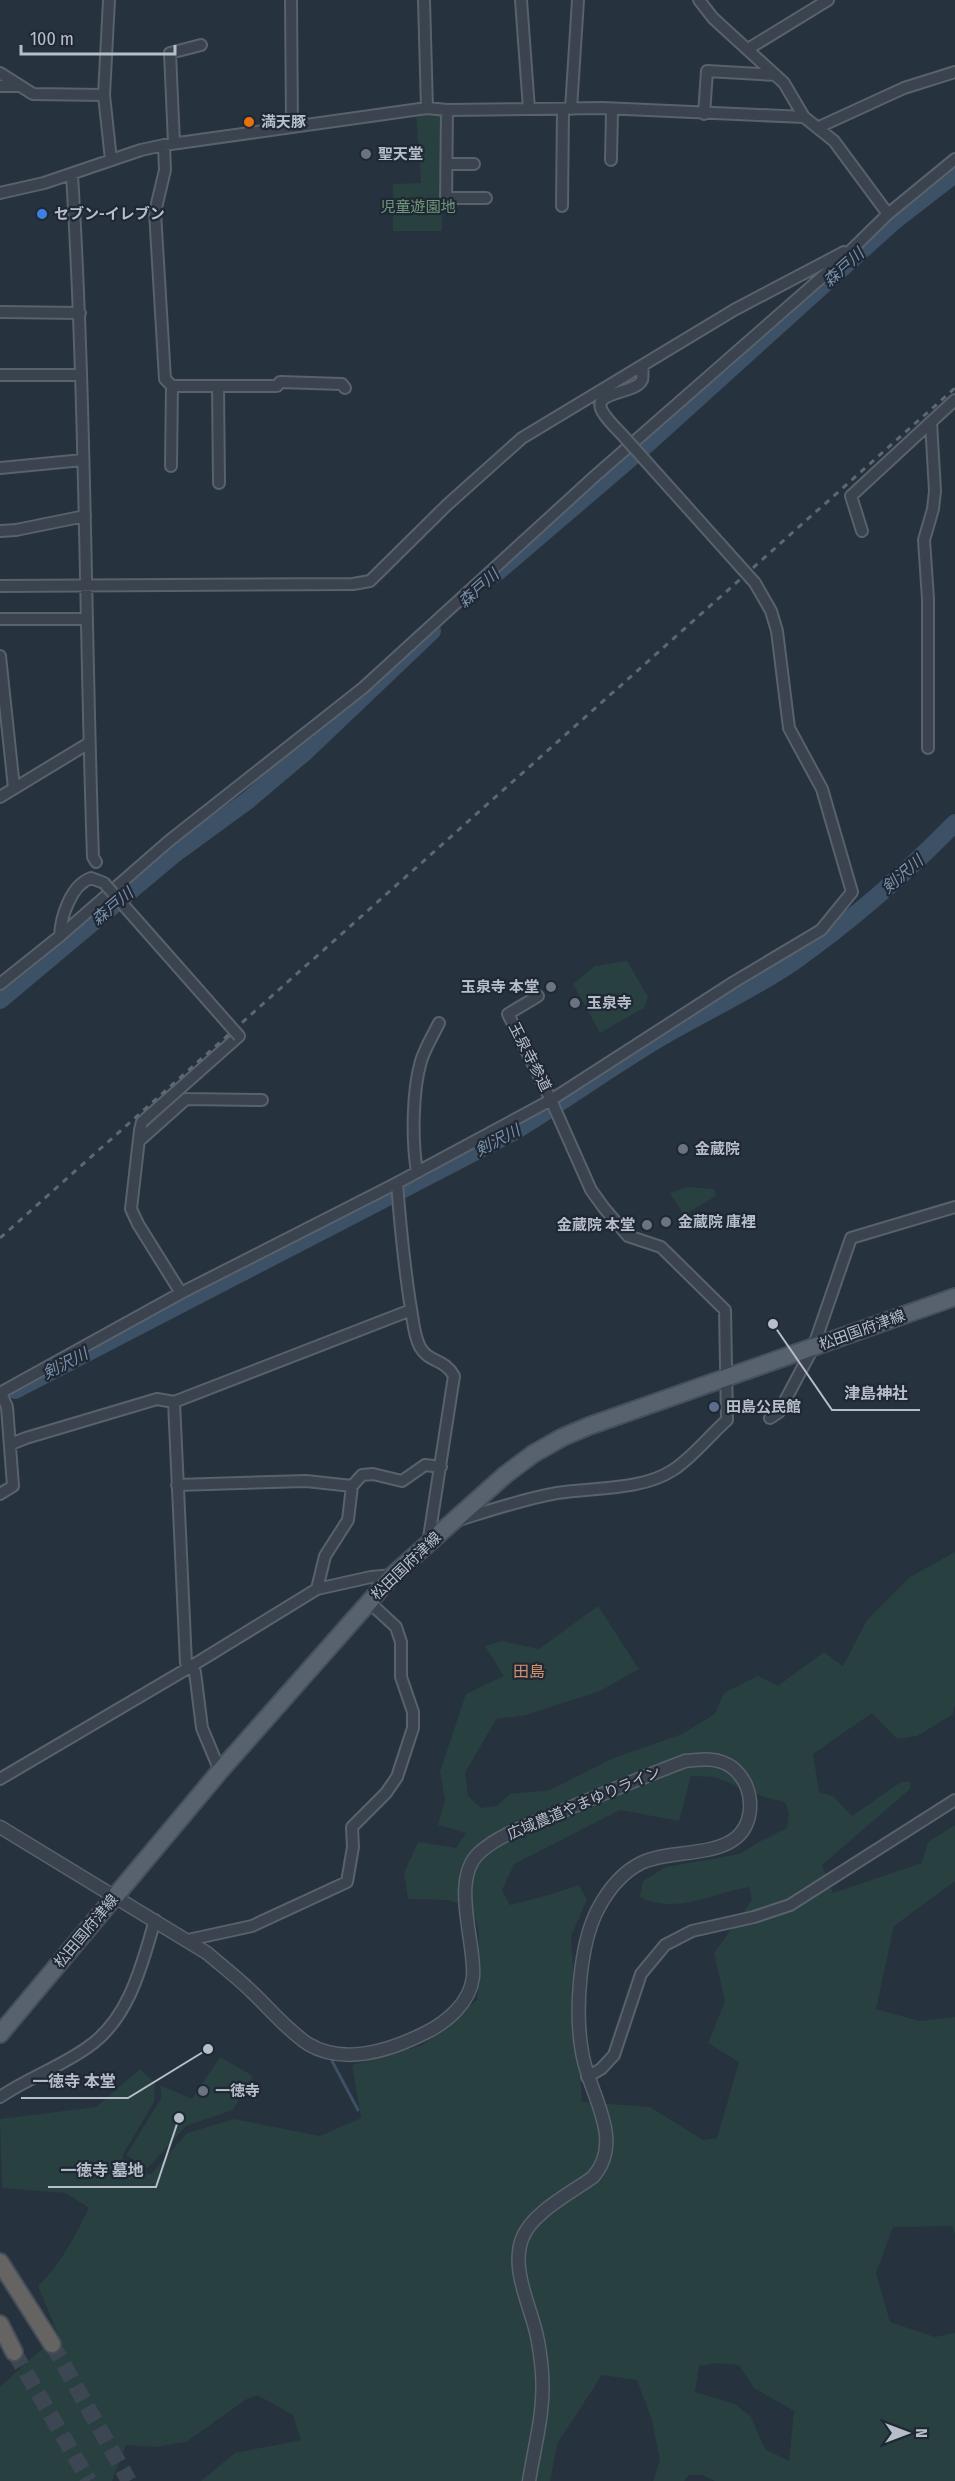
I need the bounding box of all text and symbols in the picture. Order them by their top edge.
scale bar [21,18,176,56]
text: 100 m [30,28,74,50]
place label: 満天豚 [261,113,306,131]
marker: 満天豚 [242,115,256,129]
place label: 聖天堂 [378,145,423,163]
marker: 聖天堂 [359,147,373,161]
park label: 児童遊園地 [380,198,456,216]
place label: セブン-イレブン [54,205,165,223]
marker: セブン-イレブン [35,207,49,221]
water label: 森戸川 [819,243,869,290]
water label: 森戸川 [454,564,504,611]
water label: 剣沢川 [878,850,928,897]
water label: 森戸川 [88,882,138,929]
place label: 玉泉寺 本堂 [461,978,539,996]
marker: 玉泉寺 本堂 [544,980,558,994]
place label: 玉泉寺 [587,994,632,1012]
marker: 玉泉寺 [568,996,582,1010]
street label: 玉泉寺参道 [505,1019,555,1095]
water label: 剣沢川 [472,1120,525,1160]
place label: 金蔵院 [695,1140,740,1158]
marker: 金蔵院 [676,1142,690,1156]
place label: 金蔵院 庫裡 [678,1213,756,1231]
marker: 金蔵院 庫裡 [659,1215,673,1229]
place label: 金蔵院 本堂 [557,1216,635,1234]
marker: 金蔵院 本堂 [640,1218,654,1232]
street label: 松田国府津線 [817,1306,907,1354]
water label: 剣沢川 [40,1343,93,1383]
callout: 津島神社 [832,1376,920,1410]
text: 津島神社 [844,1384,908,1403]
place label: 田島公民館 [726,1398,801,1416]
marker: 田島公民館 [707,1400,721,1414]
street label: 松田国府津線 [367,1528,445,1604]
district label: 田島 [513,1662,545,1681]
street label: 広域農道やまゆりライン [505,1762,663,1844]
street label: 松田国府津線 [50,1891,122,1971]
callout: 一徳寺 本堂 [21,2064,128,2098]
text: 一徳寺 本堂 [32,2072,116,2091]
place label: 一徳寺 [215,2082,260,2100]
marker: 一徳寺 [196,2084,210,2098]
callout: 一徳寺 墓地 [48,2153,156,2187]
text: 一徳寺 墓地 [60,2161,144,2180]
north arrow [877,2403,937,2463]
text: N [912,2428,931,2438]

